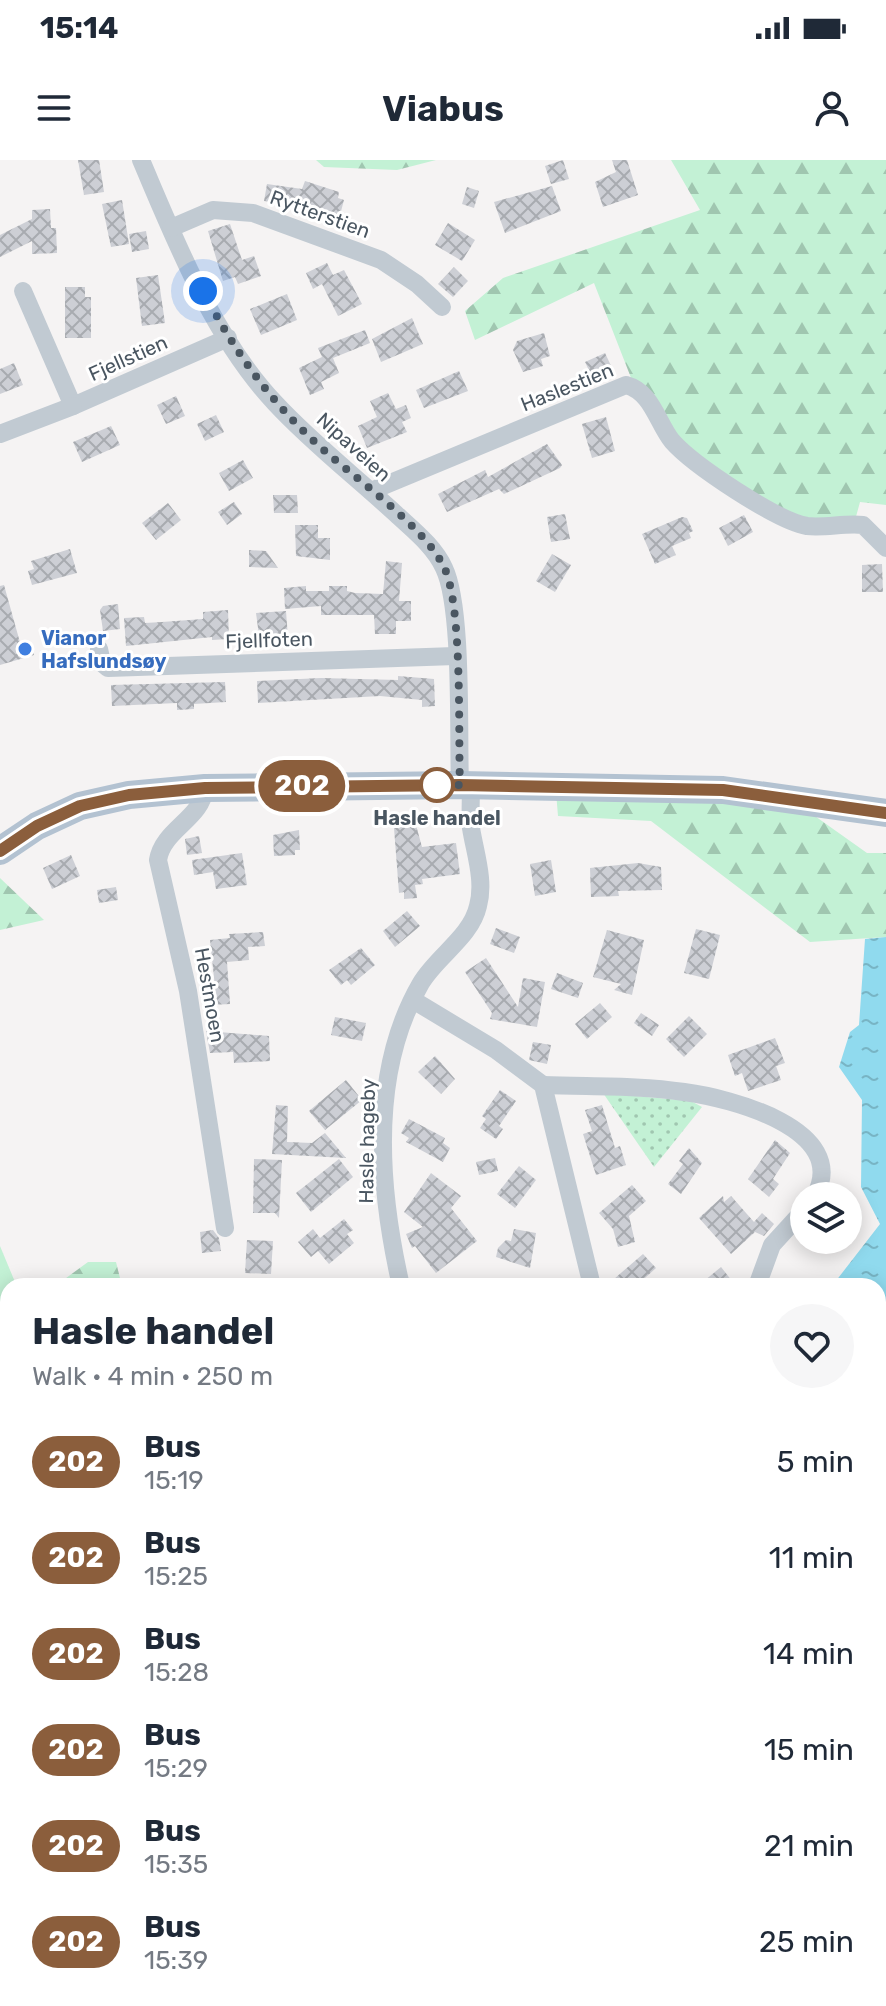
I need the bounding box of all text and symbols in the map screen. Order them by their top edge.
text: 15:14 [40,10,118,46]
icon: menu [32,86,76,130]
icon: person [810,86,854,130]
text: Viabus [382,87,504,130]
street label: Rytterstien [267,185,373,243]
your location [183,271,223,311]
street label: Fjellstien [85,330,171,386]
street label: Haslestien [517,358,617,416]
street label: Nipaveien [312,407,396,487]
place label: Vianor Hafslundsøy [41,626,166,673]
street label: Fjellfoten [225,626,313,654]
marker: Vianor Hafslundsøy [16,640,34,658]
line badge: 202 [256,760,348,812]
marker: Hasle handel [420,768,454,802]
text: 202 [274,769,330,802]
place label: Hasle handel [373,806,501,830]
street label: Hestmoen [190,946,230,1044]
street label: Hasle hageby [354,1078,380,1204]
map controls [790,1182,862,1254]
button: layers [790,1182,862,1254]
button: heart [770,1304,854,1388]
text: Hasle handel [32,1308,274,1354]
text: Walk · 4 min · 250 m [32,1361,273,1392]
text: Bus [144,1429,201,1465]
text: 5 min [777,1444,854,1480]
text: 202 [48,1445,104,1478]
text: 15:19 [144,1465,204,1496]
text: Bus [144,1525,201,1561]
text: 11 min [769,1540,854,1576]
text: 202 [48,1541,104,1574]
text: 15:25 [144,1561,208,1592]
text: Bus [144,1621,201,1657]
text: 14 min [763,1636,854,1672]
text: 202 [48,1637,104,1670]
text: 15:28 [144,1657,209,1688]
text: Bus [144,1717,201,1753]
text: 15 min [764,1732,854,1768]
text: 202 [48,1733,104,1766]
text: 15:29 [144,1753,208,1784]
text: Bus [144,1813,201,1849]
text: 21 min [764,1828,854,1864]
text: 202 [48,1829,104,1862]
text: 15:35 [144,1849,208,1880]
text: Bus [144,1909,201,1945]
text: 25 min [759,1924,854,1960]
text: 202 [48,1925,104,1958]
text: 15:39 [144,1945,208,1976]

